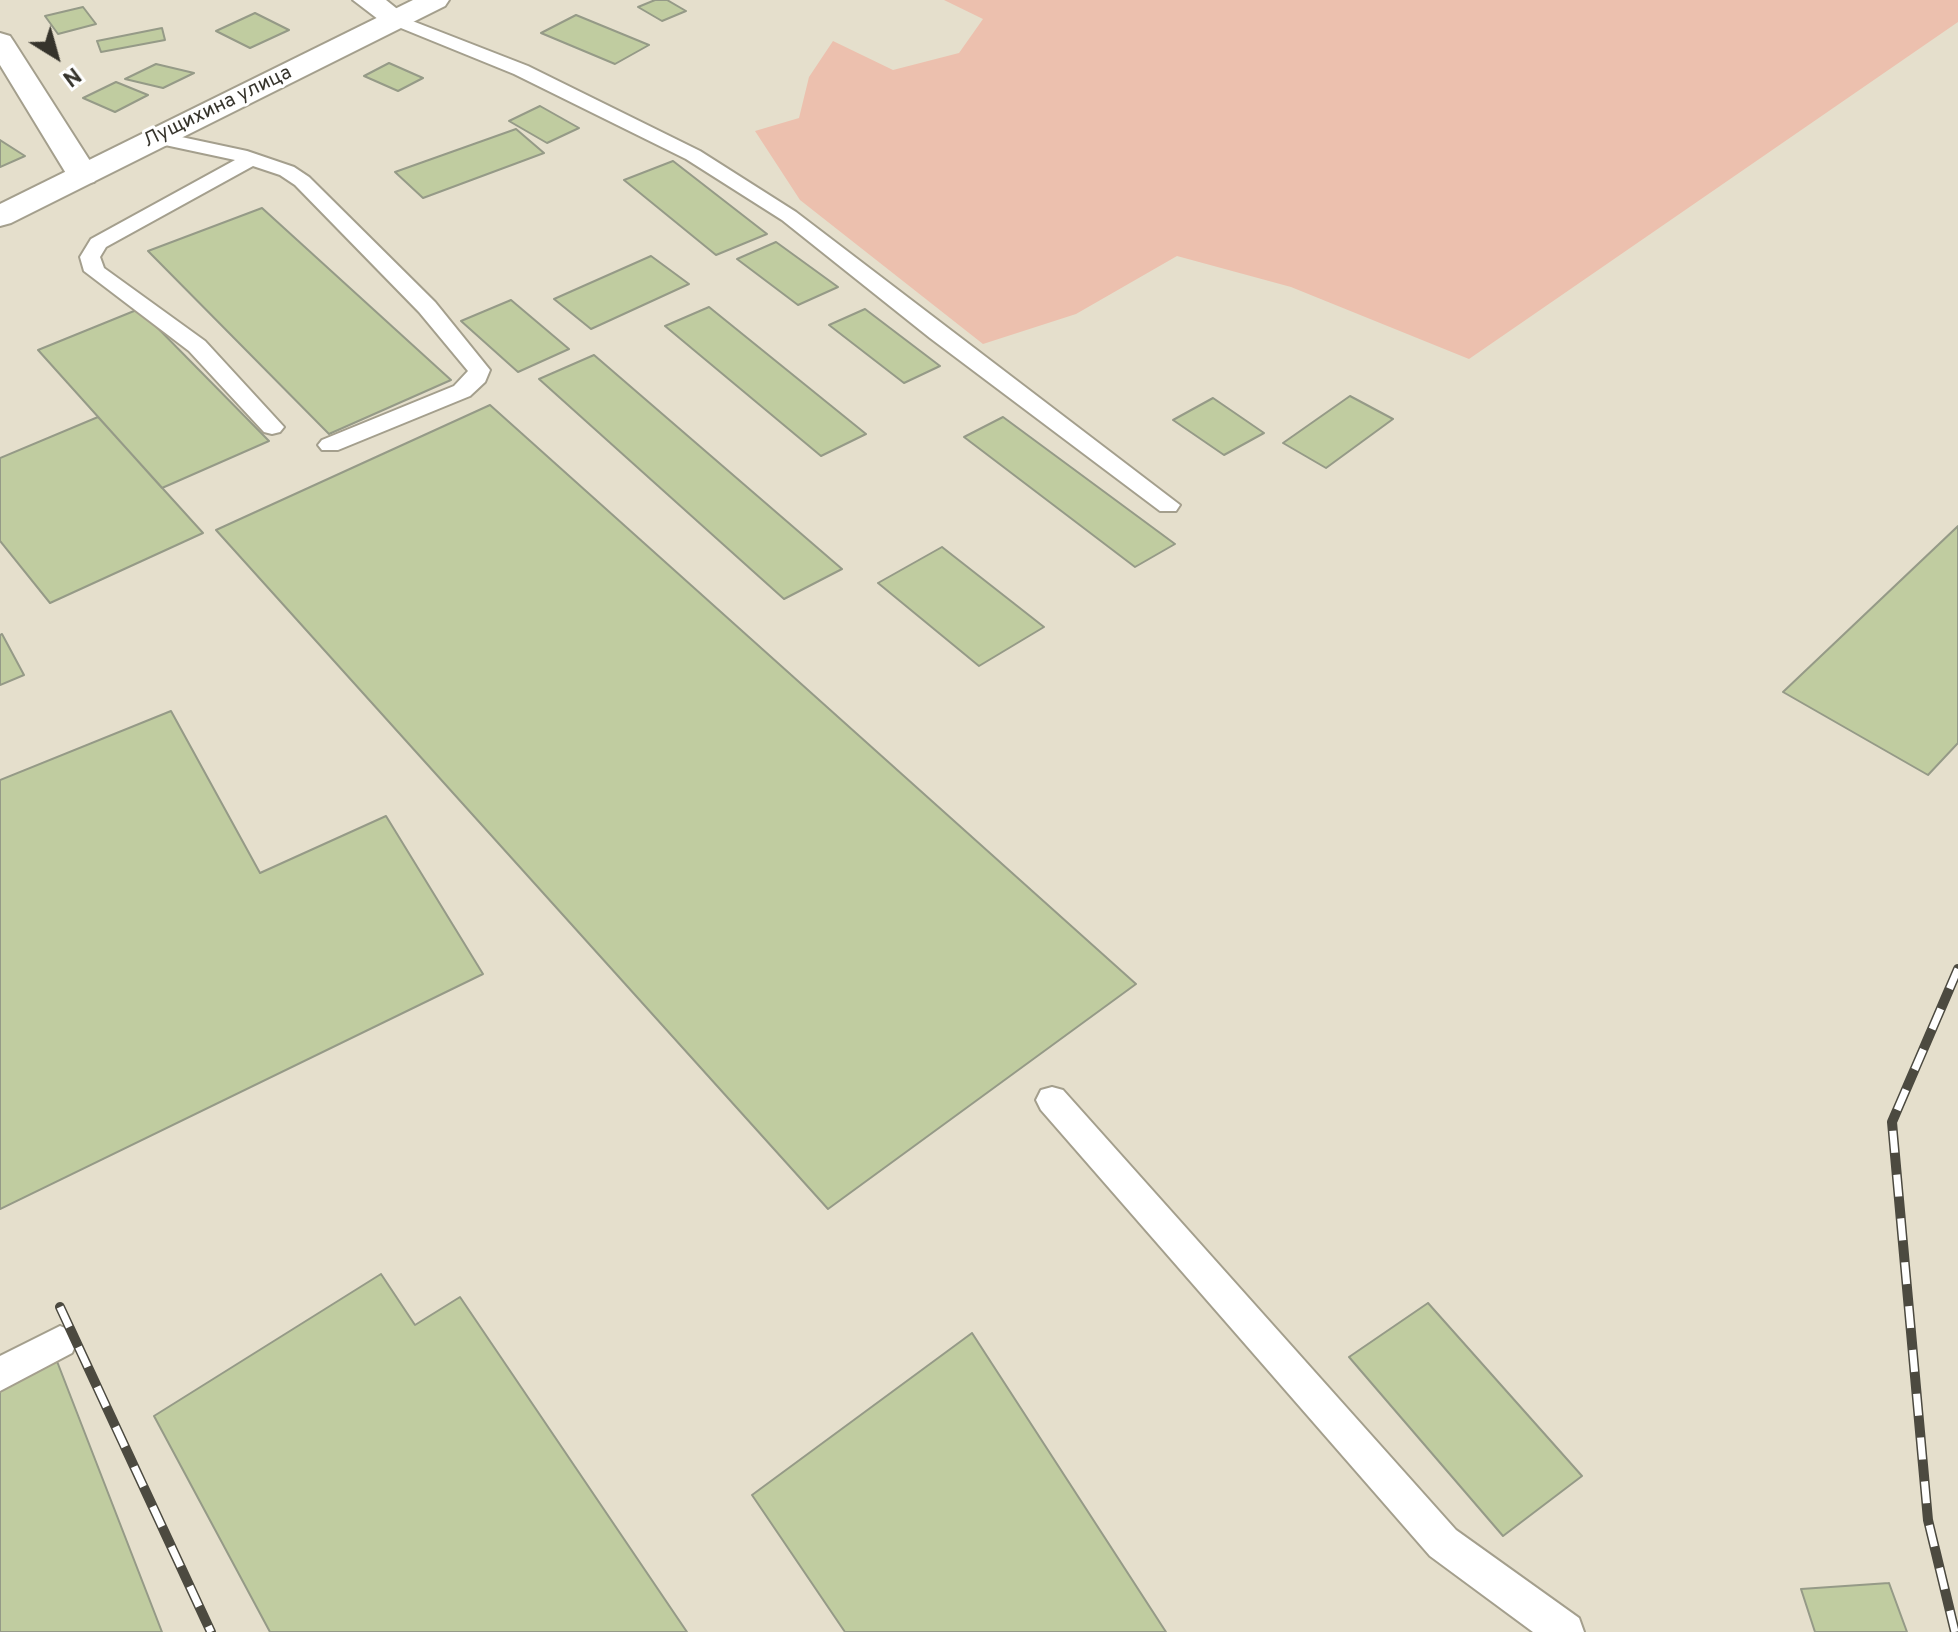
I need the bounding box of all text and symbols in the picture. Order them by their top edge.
north arrow [16,16,96,96]
text: N [56,60,85,91]
street label: Лущихина улица [140,62,296,154]

